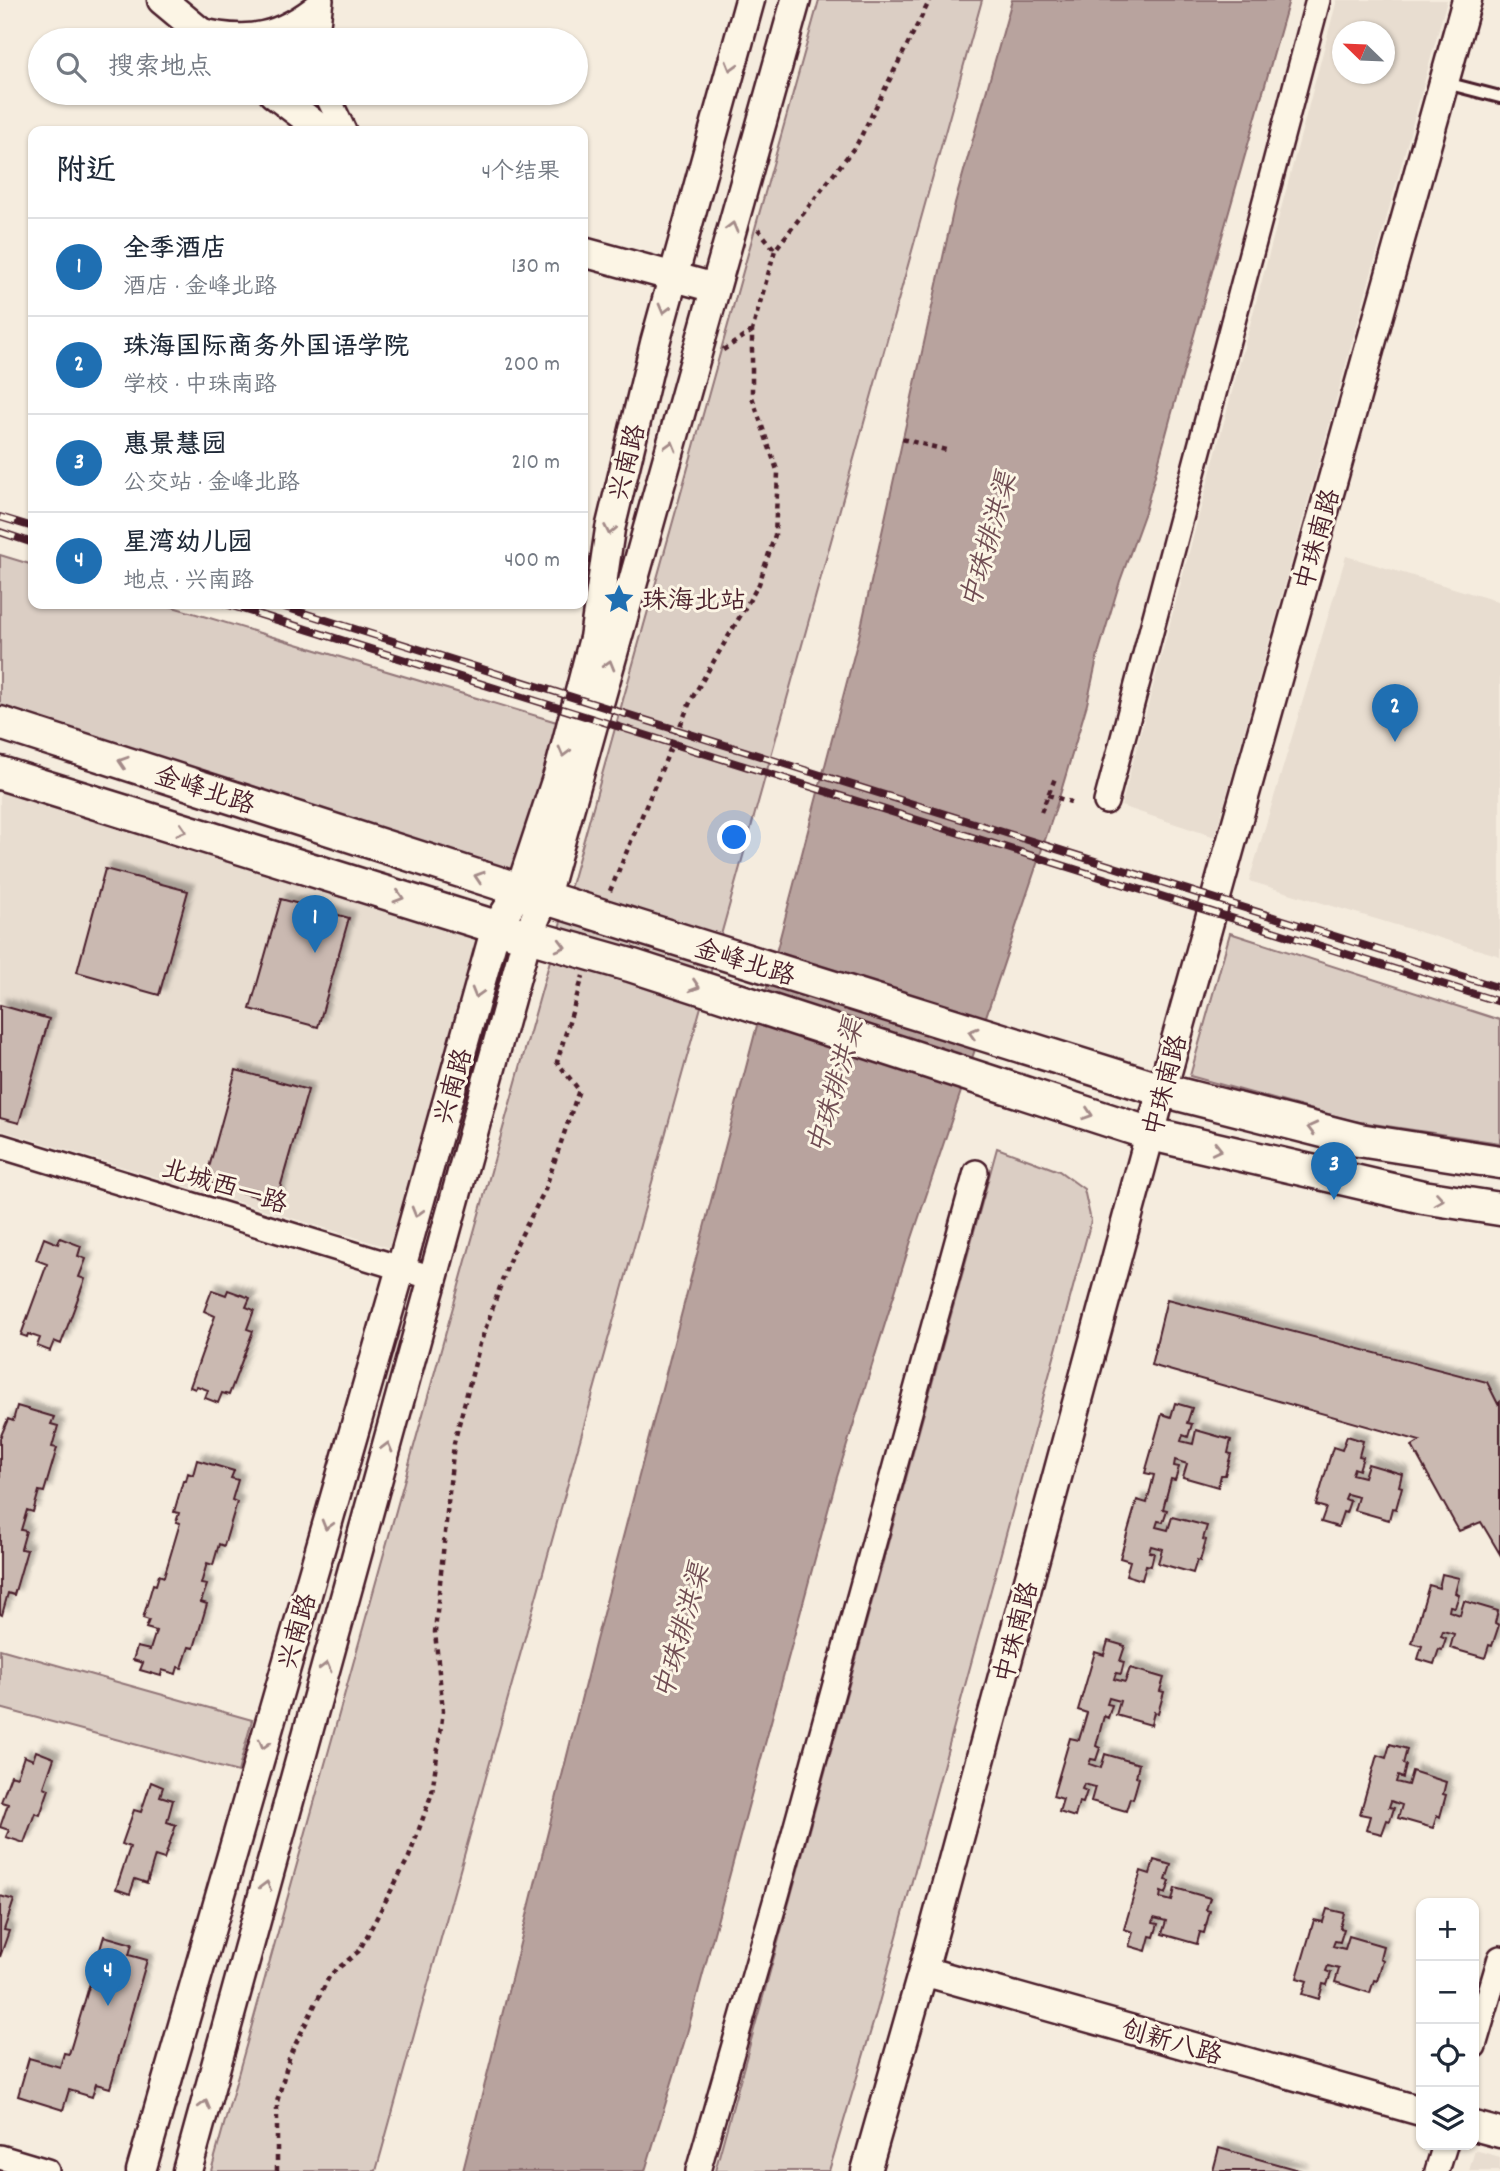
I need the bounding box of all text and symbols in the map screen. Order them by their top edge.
north arrow [1332,21,1395,84]
search box [28,28,588,105]
icon: search [52,48,90,86]
text: 搜索地点 [108,50,212,87]
one-way arrow [725,59,739,71]
text: 附近 [56,152,116,195]
text: 4个结果 [481,157,560,190]
one-way arrow [723,221,738,233]
text: 全季酒店 [123,232,227,269]
text: 1 [76,251,82,284]
text: 130 m [511,251,560,284]
text: 酒店 · 金峰北路 [123,272,277,305]
one-way arrow [658,302,672,314]
text: 珠海国际商务外国语学院 [123,330,409,367]
text: 2 [74,349,84,382]
text: 200 m [504,349,560,382]
text: 学校 · 中珠南路 [123,370,277,403]
street label: 兴南路 [602,421,657,505]
text: 惠景慧园 [123,428,227,465]
one-way arrow [662,440,677,452]
text: 3 [74,447,84,480]
text: 210 m [511,447,560,480]
water label: 中珠排洪渠 [953,467,1031,614]
text: 公交站 · 金峰北路 [123,468,300,501]
street label: 中珠南路 [1287,485,1351,595]
one-way arrow [603,524,618,536]
text: 星湾幼儿园 [123,526,253,563]
text: 4 [74,545,84,578]
text: 400 m [504,545,560,578]
text: 地点 · 兴南路 [123,566,254,599]
place icon: 珠海北站 [602,582,636,616]
place label: 珠海北站 [642,584,746,621]
one-way arrow [601,659,616,671]
pin: 2 [1372,684,1418,742]
one-way arrow [558,746,572,758]
one-way arrow [117,756,129,770]
street label: 金峰北路 [149,759,259,826]
your location [717,820,751,854]
one-way arrow [176,821,188,836]
one-way arrow [474,870,486,885]
one-way arrow [393,889,405,904]
pin: 1 [292,895,338,953]
street label: 金峰北路 [689,931,799,997]
one-way arrow [555,938,567,952]
one-way arrow [688,978,700,992]
one-way arrow [471,987,486,999]
water label: 中珠排洪渠 [800,1013,878,1160]
one-way arrow [968,1026,980,1041]
street label: 中珠南路 [1136,1031,1199,1141]
street label: 兴南路 [427,1044,484,1130]
one-way arrow [1082,1106,1094,1120]
one-way arrow [1306,1122,1318,1136]
one-way arrow [1211,1141,1223,1156]
pin: 3 [1311,1142,1357,1200]
street label: 北城西一路 [156,1152,292,1225]
one-way arrow [1433,1192,1445,1207]
one-way arrow [410,1206,425,1218]
one-way arrow [378,1442,393,1454]
one-way arrow [321,1519,335,1531]
water label: 中珠排洪渠 [646,1558,724,1705]
street label: 中珠南路 [987,1578,1050,1688]
street label: 兴南路 [271,1589,328,1675]
one-way arrow [318,1661,332,1673]
one-way arrow [257,1738,272,1750]
one-way arrow [257,1880,272,1892]
map controls [1416,1898,1479,2150]
button: + [1416,1898,1479,1961]
pin: 4 [85,1948,131,2006]
button: − [1416,1961,1479,2024]
street label: 创新八路 [1116,2012,1226,2076]
button: locate [1416,2024,1479,2087]
button: layers [1416,2087,1479,2150]
one-way arrow [197,2099,211,2111]

